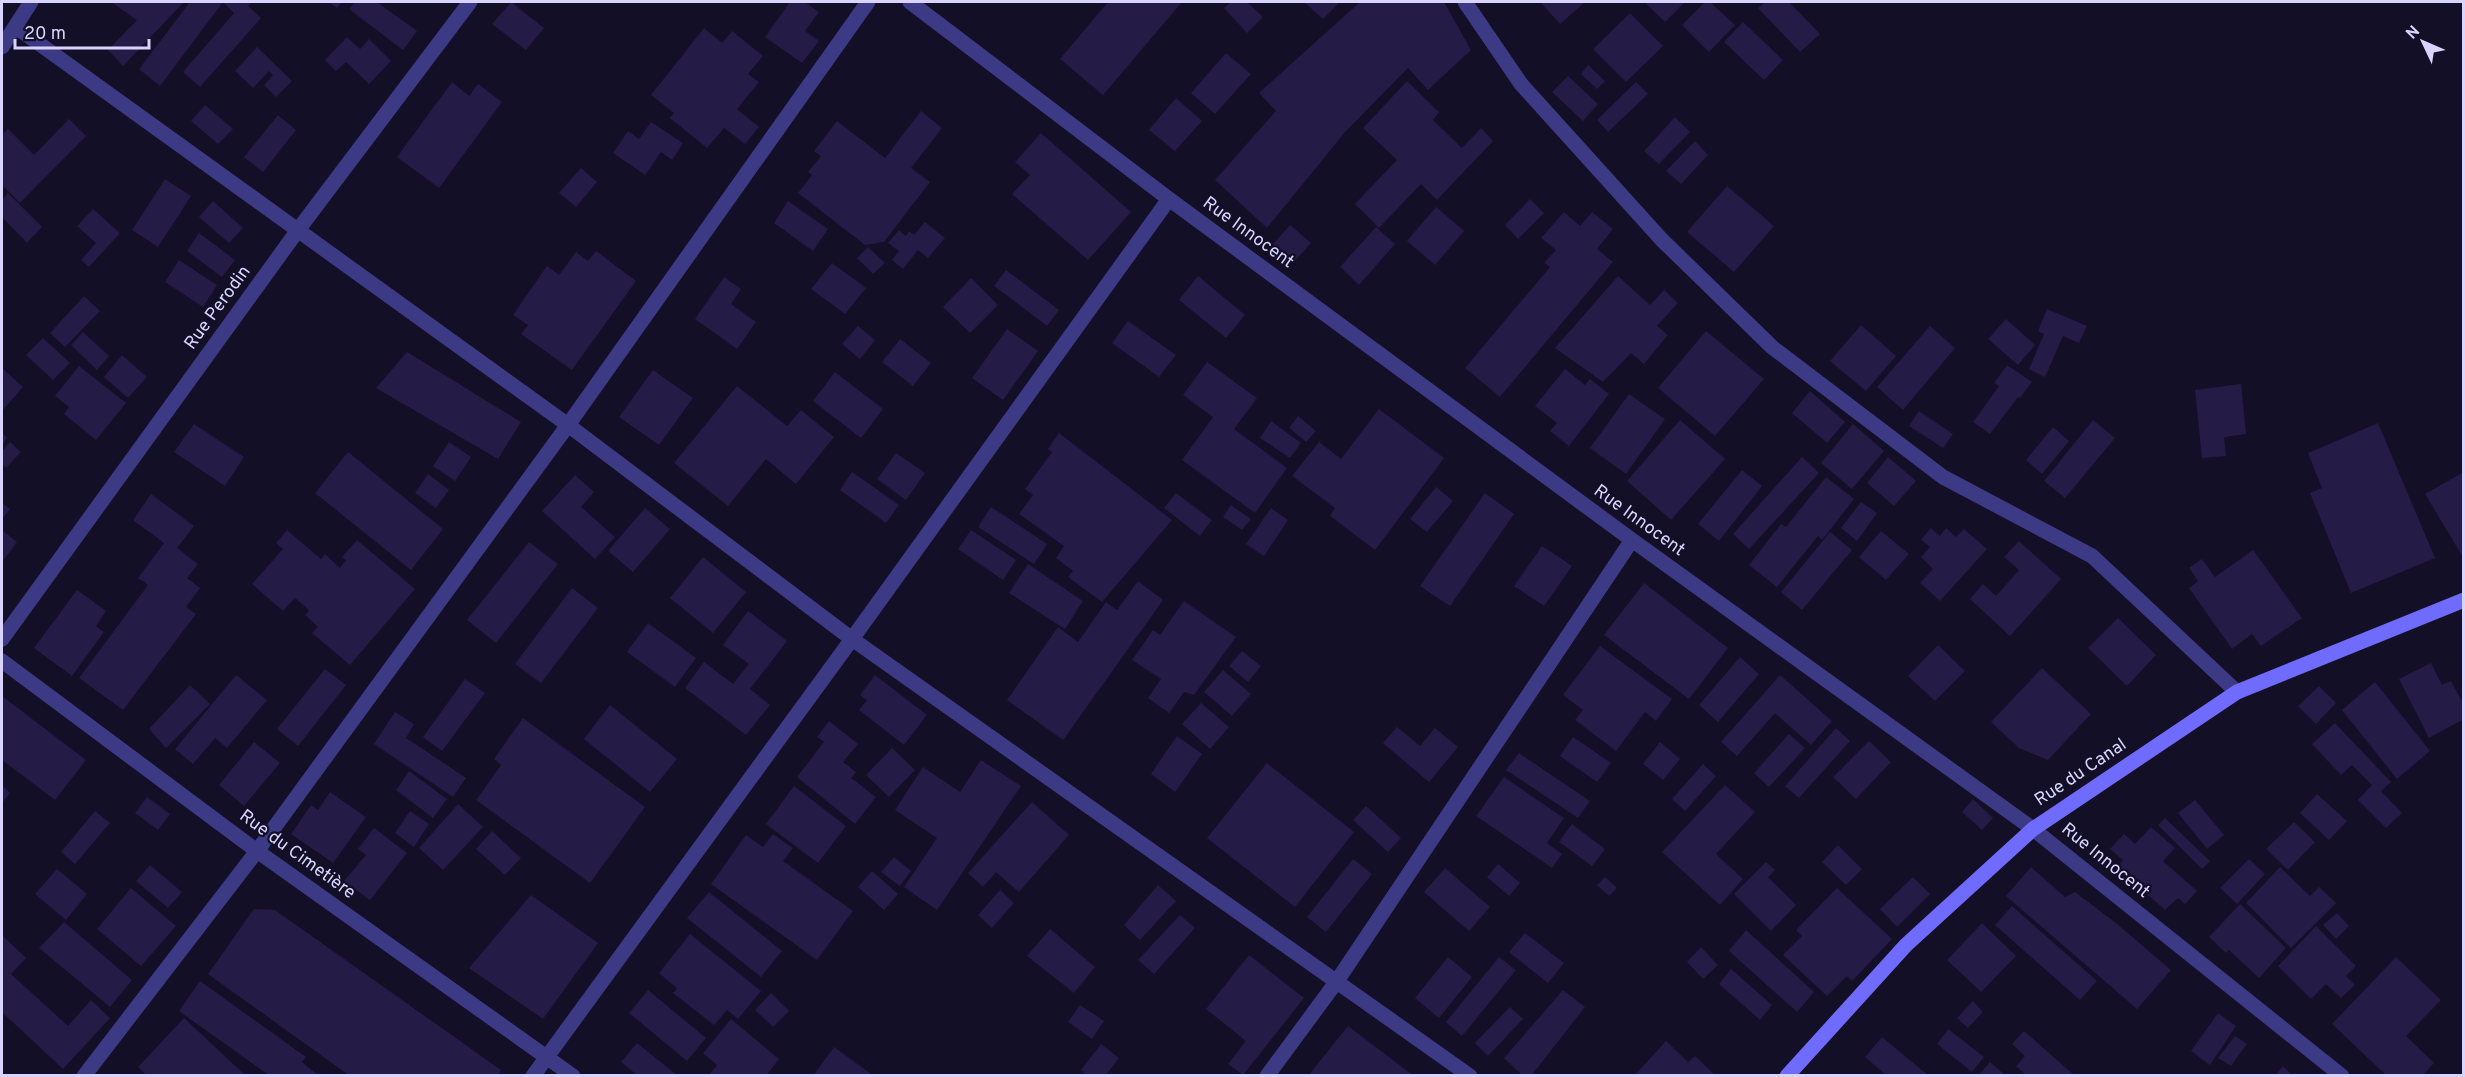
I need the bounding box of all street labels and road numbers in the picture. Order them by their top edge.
street label: Rue Innocent [1198,192,1298,274]
street label: Rue Perodin [180,261,256,355]
street label: Rue Innocent [1589,480,1689,562]
street label: Rue du Canal [2031,734,2131,812]
street label: Rue du Cimetière [234,805,360,905]
street label: Rue Innocent [2056,818,2154,904]

